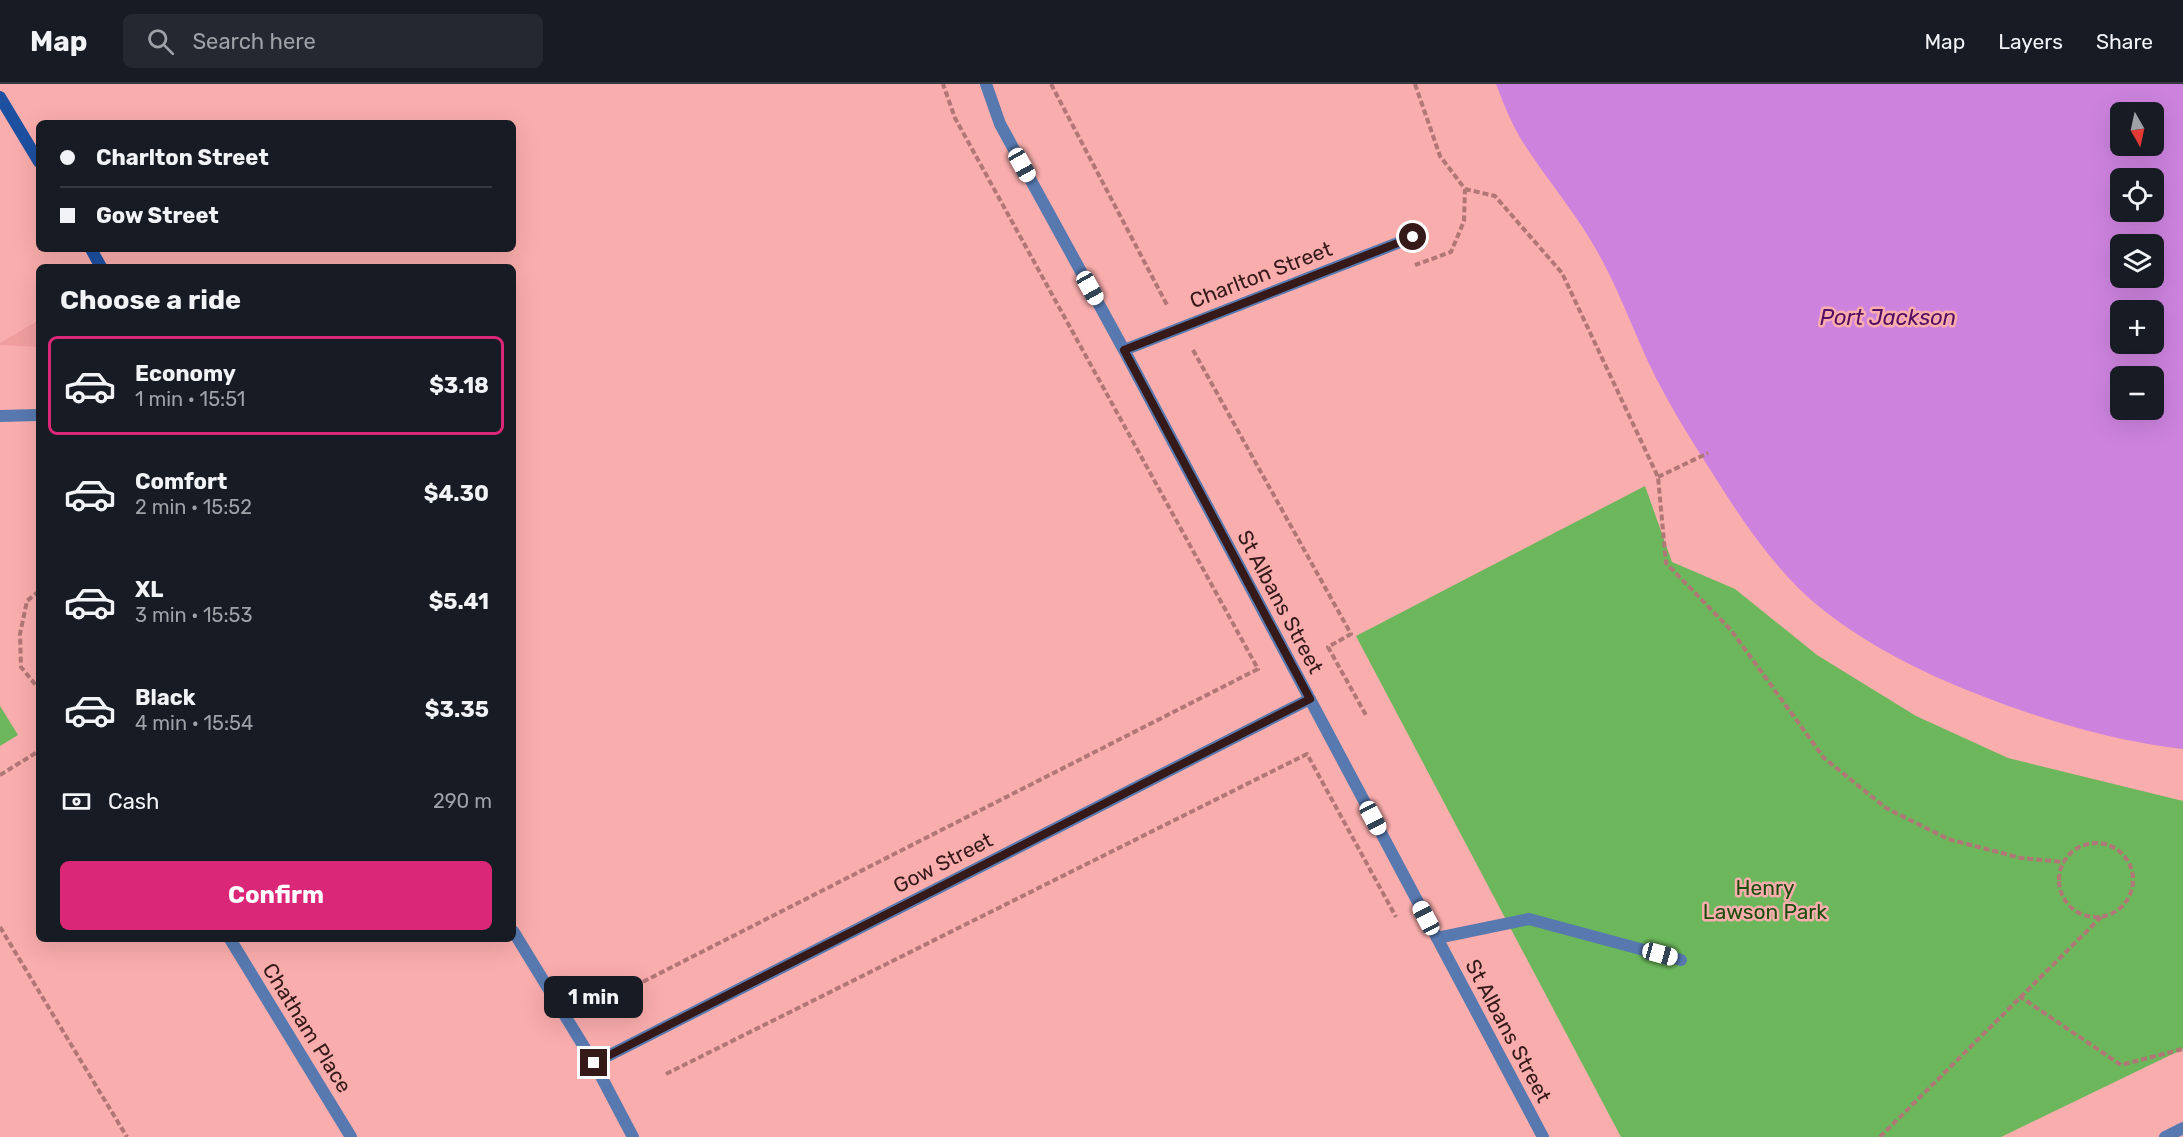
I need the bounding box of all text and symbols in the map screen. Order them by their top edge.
search box [123,14,543,68]
text: Map [30,25,87,58]
icon: search [144,25,177,58]
text: Search here [192,28,316,55]
text: Map [1924,29,1965,54]
text: Layers [1998,29,2063,54]
text: Share [2096,29,2153,54]
north arrow [2110,102,2164,156]
map controls [2110,102,2164,420]
text: Charlton Street [96,144,269,171]
car [1005,145,1039,185]
button: locate [2110,168,2164,222]
text: Gow Street [96,202,219,229]
route start [1399,223,1426,250]
button: layers [2110,234,2164,288]
street label: Charlton Street [1186,236,1335,313]
car [1073,268,1107,308]
text: Choose a ride [60,284,241,316]
button: + [2110,300,2164,354]
water label: Port Jackson [1820,304,1956,331]
icon: car [63,359,117,413]
text: Economy [135,360,236,387]
button: − [2110,366,2164,420]
text: $3.18 [429,372,489,399]
text: 1 min · 15:51 [135,387,245,411]
icon: car [63,467,117,521]
text: Comfort [135,468,227,495]
text: $4.30 [424,480,489,507]
text: 2 min · 15:52 [135,495,252,519]
street label: St Albans Street [1232,526,1329,678]
icon: car [63,575,117,629]
text: XL [135,576,163,603]
text: $5.41 [429,588,489,615]
text: 3 min · 15:53 [135,603,253,627]
icon: car [63,683,117,737]
text: Black [135,684,196,711]
text: $3.35 [425,696,489,723]
text: 4 min · 15:54 [135,711,253,735]
icon: cash [60,785,93,818]
text: Cash [108,788,159,815]
text: 290 m [433,789,492,813]
car [1357,798,1389,838]
street label: Gow Street [889,827,997,898]
button: Confirm [60,861,492,930]
park label: Henry Lawson Park [1703,875,1827,924]
car [1410,898,1442,938]
car [1640,941,1680,967]
street label: St Albans Street [1460,955,1557,1107]
street label: Chatham Place [258,958,357,1097]
callout: 1 min [544,976,644,1018]
text: 1 min [568,985,619,1009]
route end [580,1049,607,1076]

